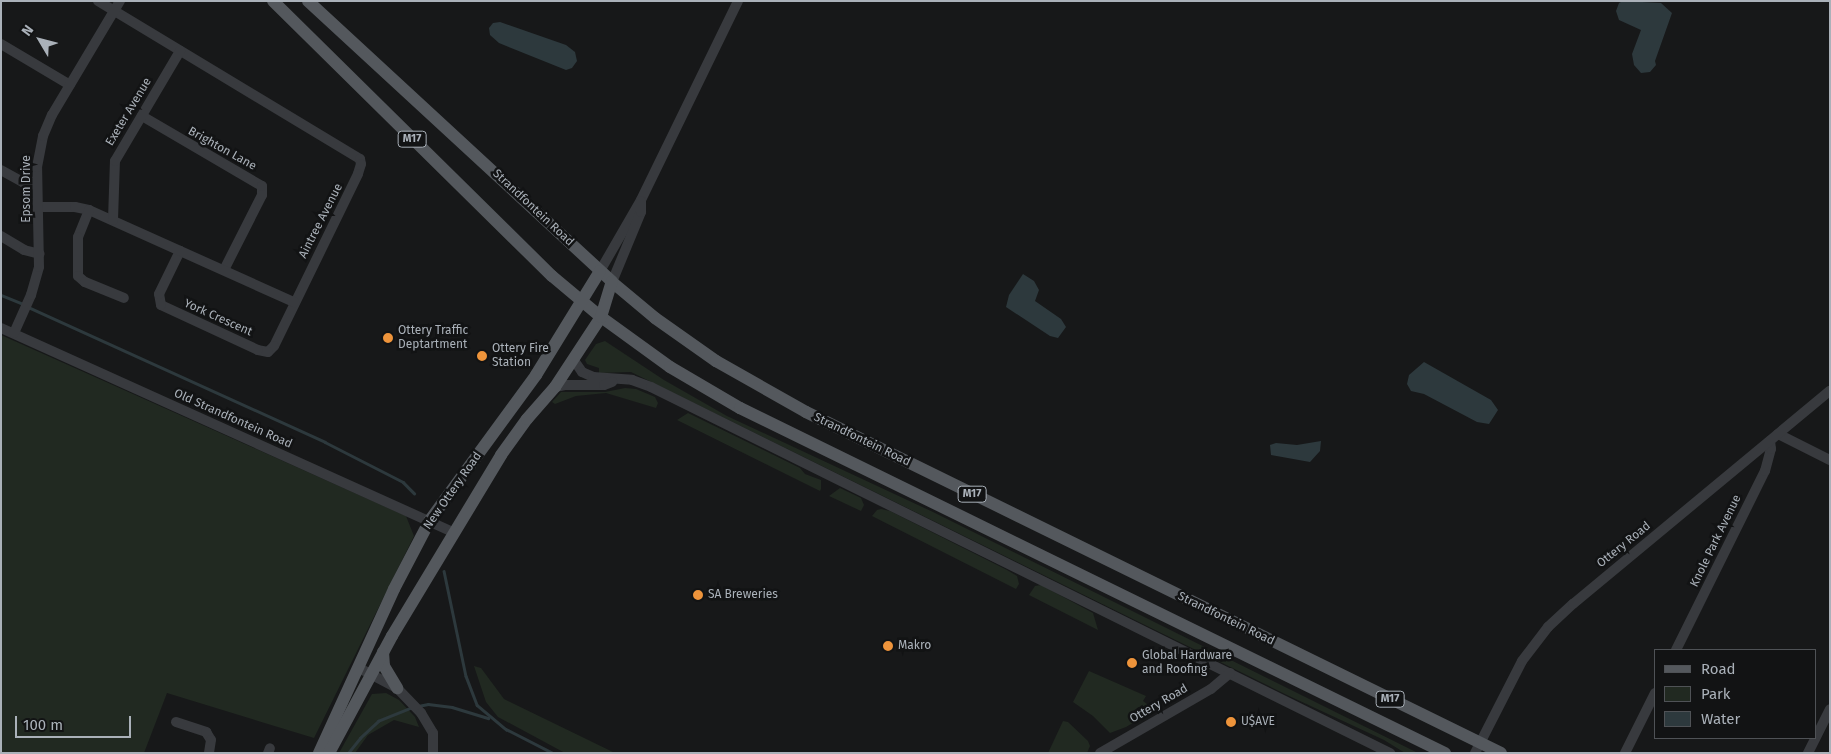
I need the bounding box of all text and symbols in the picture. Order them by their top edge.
north arrow [15,15,65,65]
text: N [18,22,37,40]
street label: Exeter Avenue [103,75,155,149]
street label: Brighton Lane [185,124,259,174]
road number: M17 [397,130,427,148]
street label: Epsom Drive [20,155,34,223]
street label: Strandfontein Road [489,167,577,249]
street label: Aintree Avenue [296,181,346,261]
street label: York Crescent [182,297,254,339]
place label: Ottery Traffic Deptartment [398,324,468,352]
marker: Ottery Traffic Deptartment [382,332,394,344]
place label: Ottery Fire Station [492,342,549,370]
marker: Ottery Fire Station [476,350,488,362]
street label: Old Strandfontein Road [172,386,294,452]
street label: Strandfontein Road [811,410,913,470]
street label: New Ottery Road [421,450,485,532]
road number: M17 [957,486,987,502]
street label: Knole Park Avenue [1687,492,1745,590]
street label: Ottery Road [1594,519,1654,571]
place label: SA Breweries [708,588,778,602]
marker: SA Breweries [692,589,704,601]
street label: Strandfontein Road [1175,589,1277,649]
place label: Makro [898,639,931,653]
marker: Makro [882,640,894,652]
place label: Global Hardware and Roofing [1142,649,1232,677]
legend [1654,649,1816,739]
marker: Global Hardware and Roofing [1126,657,1138,669]
text: Road [1701,660,1736,678]
street label: Ottery Road [1127,682,1191,726]
text: Park [1701,685,1731,703]
road number: M17 [1375,691,1405,708]
scale bar [18,706,134,738]
text: Water [1701,710,1740,728]
place label: U$AVE [1241,715,1275,729]
text: 100 m [23,716,63,734]
marker: U$AVE [1225,716,1237,728]

